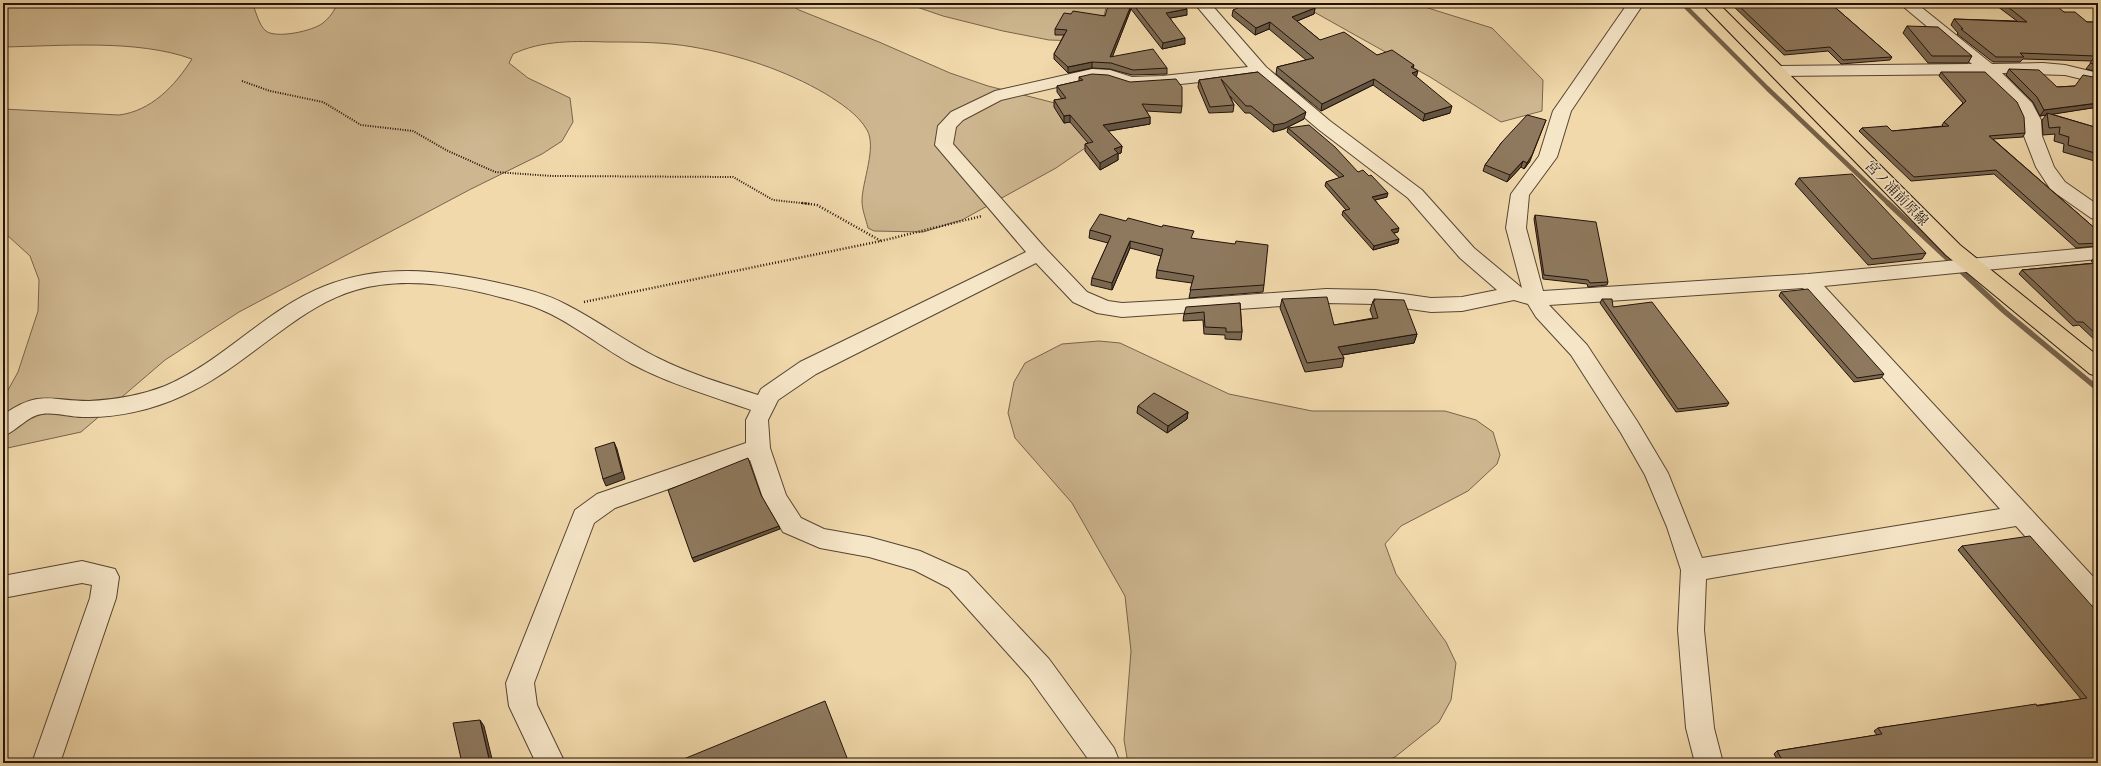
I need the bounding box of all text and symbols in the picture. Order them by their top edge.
street label: 宮ノ浦前原線 [1861,157,1932,230]

